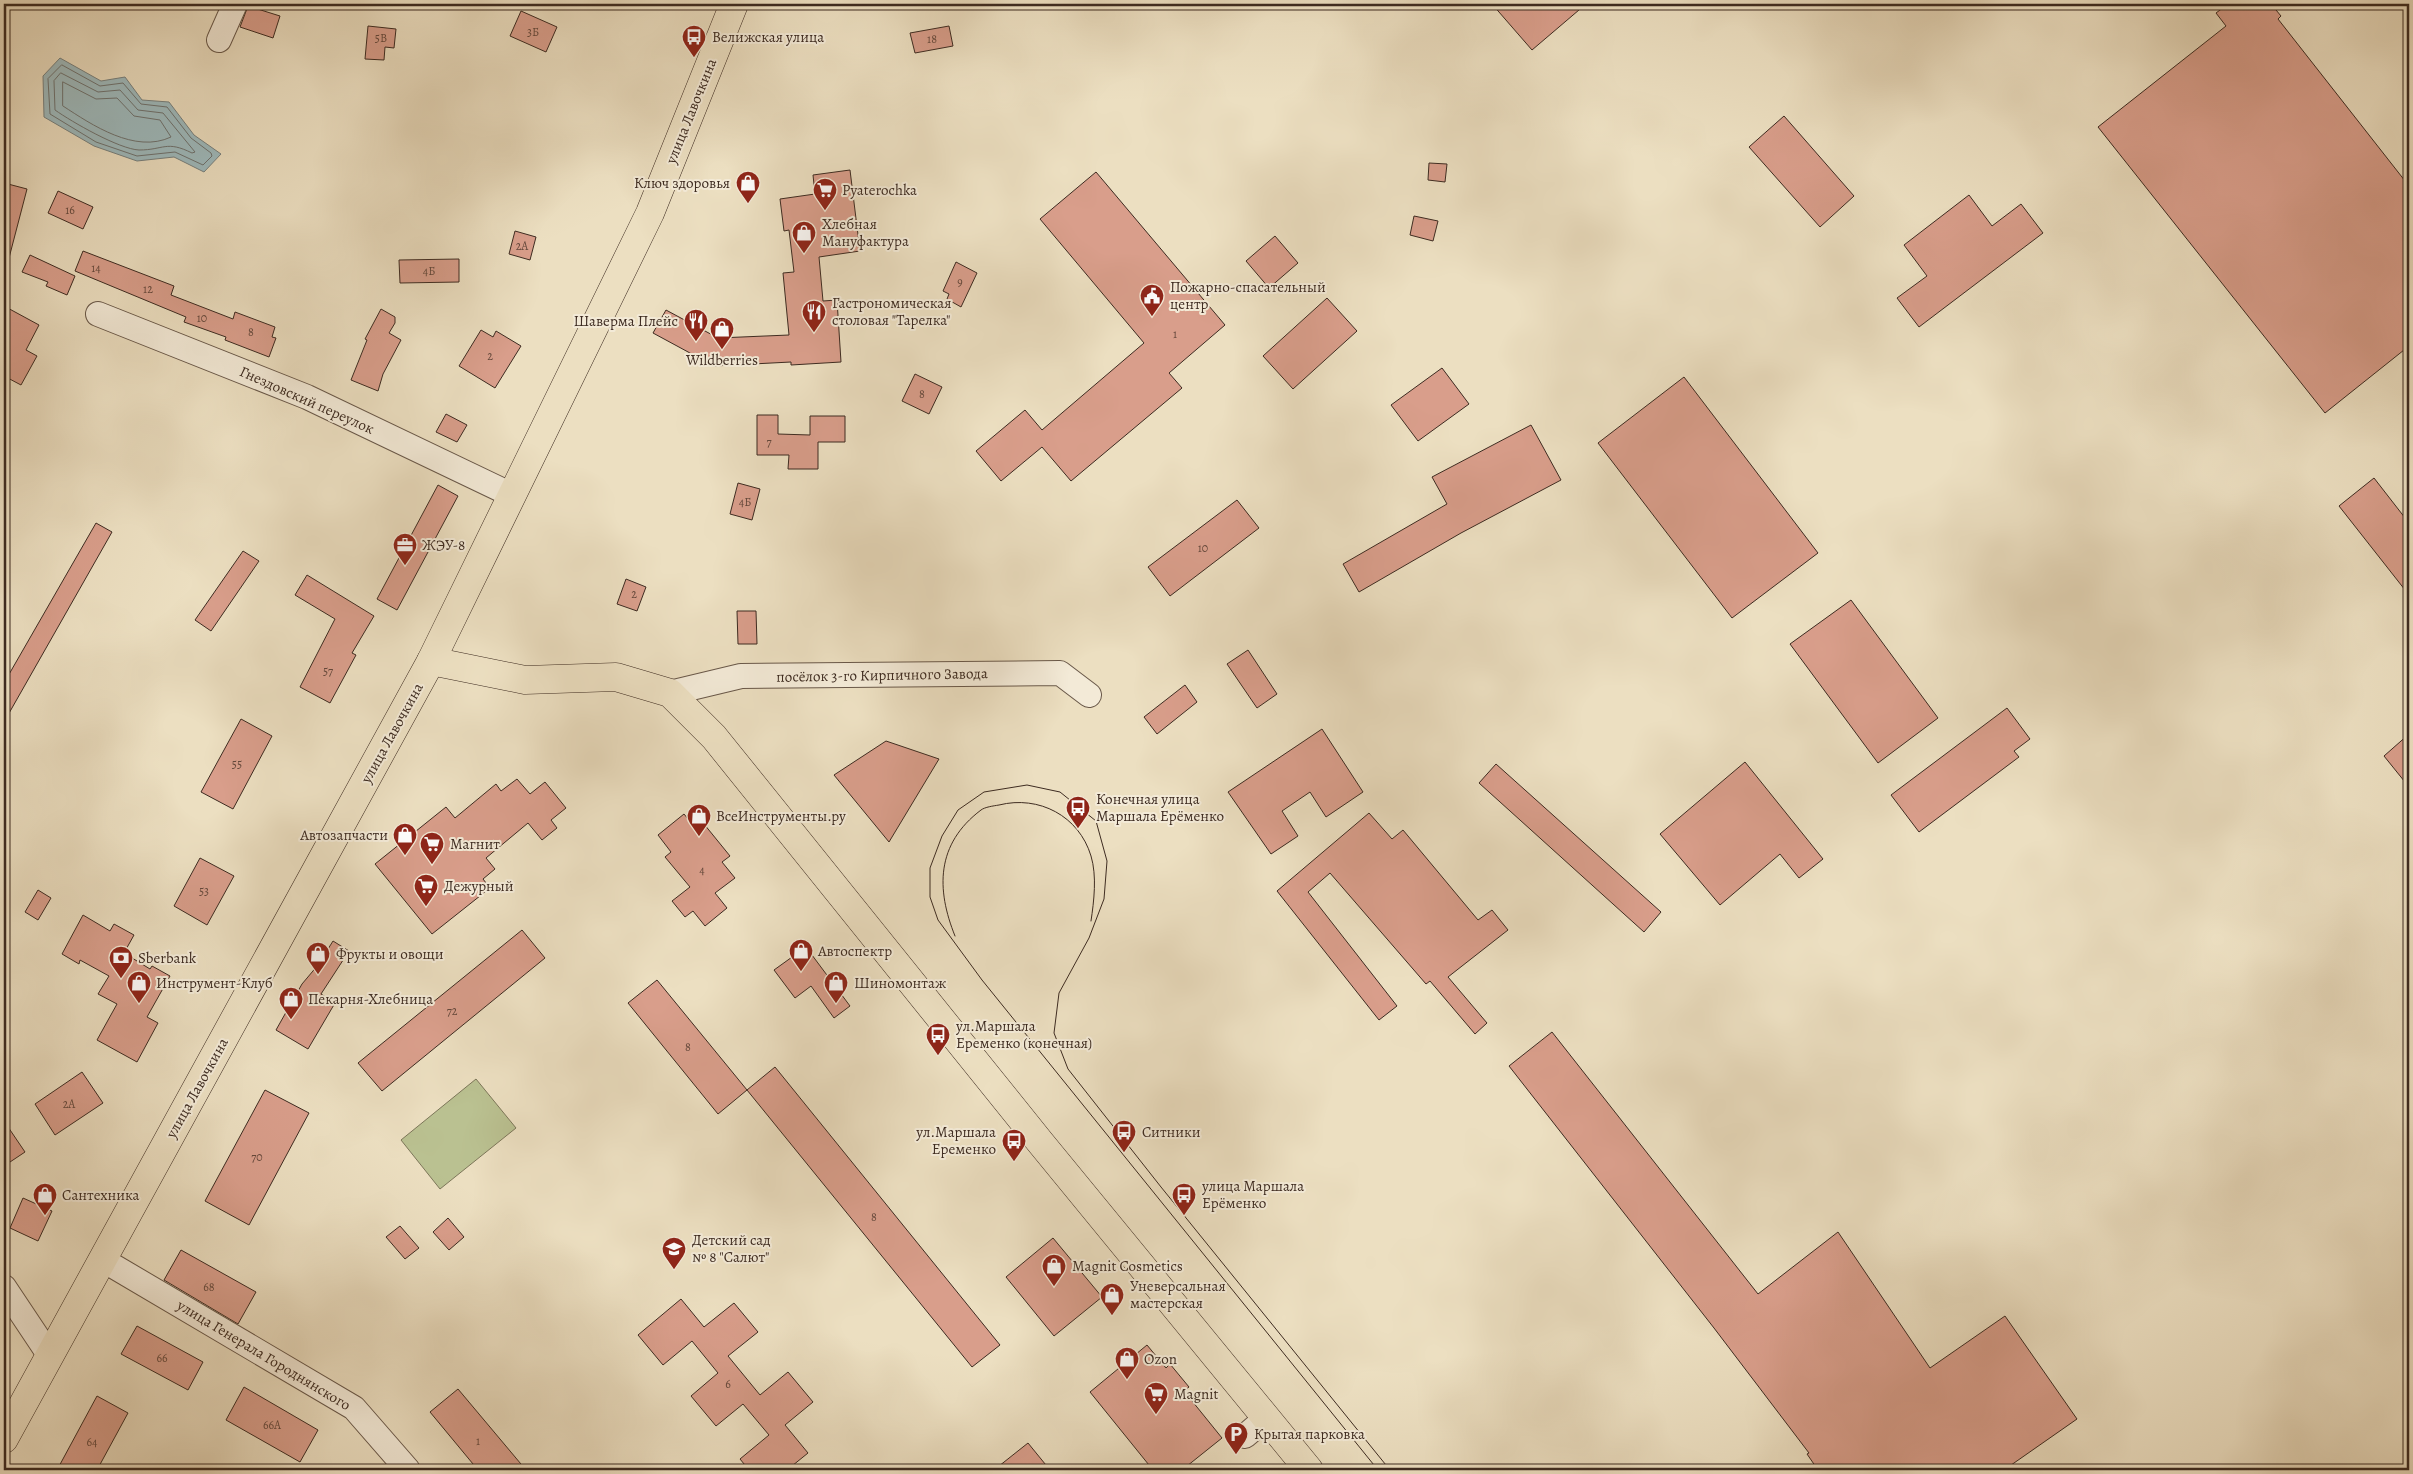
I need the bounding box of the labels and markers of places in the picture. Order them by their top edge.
bus stop icon: Велижская улица [681,24,707,58]
place label: Велижская улица [712,27,824,47]
shop icon: Ключ здоровья [735,170,761,204]
place label: Ключ здоровья [634,173,730,193]
supermarket icon: Pyaterochka [812,177,838,211]
place label: Pyaterochka [842,180,917,200]
place label: Хлебная Мануфактура [822,214,909,251]
shop icon: Хлебная Мануфактура [791,220,817,254]
place label: Пожарно-спасательный центр [1170,277,1326,314]
public building icon: Пожарно-спасательный центр [1139,283,1165,317]
place label: Гастрономическая столовая "Тарелка" [832,293,951,330]
restaurant icon: Гастрономическая столовая "Тарелка" [801,299,827,333]
restaurant icon: Шаверма Плейс [683,308,709,342]
place label: Шаверма Плейс [573,311,678,331]
shop icon: Wildberries [709,316,735,350]
place label: Wildberries [685,350,758,370]
office icon: ЖЭУ-8 [392,532,418,566]
place label: ЖЭУ-8 [422,535,465,555]
place label: Конечная улица Маршала Ерёменко [1096,789,1224,826]
bus stop icon: Конечная улица Маршала Ерёменко [1065,795,1091,829]
shop icon: ВсеИнструменты.ру [686,803,712,837]
place label: ВсеИнструменты.ру [716,806,846,826]
shop icon: Автозапчасти [392,822,418,856]
place label: Автозапчасти [299,825,388,845]
supermarket icon: Магнит [419,831,445,865]
place label: Магнит [450,834,500,854]
supermarket icon: Дежурный [413,873,439,907]
place label: Дежурный [444,876,514,896]
shop icon: Автоспектр [788,938,814,972]
shop icon: Фрукты и овощи [305,941,331,975]
place label: Автоспектр [817,941,892,961]
place label: Фрукты и овощи [336,944,444,964]
bank icon: Sberbank [108,945,134,979]
place label: Sberbank [138,948,197,968]
shop icon: Инструмент-Клуб [126,970,152,1004]
shop icon: Шиномонтаж [823,970,849,1004]
place label: Инструмент-Клуб [156,973,273,993]
place label: Шиномонтаж [854,973,946,993]
shop icon: Пекарня-Хлебница [278,986,304,1020]
place label: Пекарня-Хлебница [308,989,433,1009]
place label: ул.Маршала Еременко (конечная) [955,1016,1092,1053]
bus stop icon: ул.Маршала Еременко (конечная) [925,1022,951,1056]
bus stop icon: Ситники [1111,1119,1137,1153]
place label: ул.Маршала Еременко [915,1122,996,1159]
place label: Ситники [1142,1122,1201,1142]
bus stop icon: ул.Маршала Еременко [1001,1128,1027,1162]
place label: улица Маршала Ерёменко [1201,1176,1304,1213]
shop icon: Сантехника [32,1182,58,1216]
bus stop icon: улица Маршала Ерёменко [1171,1182,1197,1216]
place label: Сантехника [62,1185,140,1205]
place label: Детский сад № 8 "Салют" [692,1230,771,1267]
school or university icon: Детский сад № 8 "Салют" [661,1236,687,1270]
shop icon: Magnit Cosmetics [1041,1253,1067,1287]
place label: Magnit Cosmetics [1072,1256,1183,1276]
place label: Уневерсальная мастерская [1130,1276,1226,1313]
shop icon: Уневерсальная мастерская [1099,1282,1125,1316]
shop icon: Ozon [1114,1346,1140,1380]
place label: Ozon [1144,1349,1177,1369]
supermarket icon: Magnit [1143,1381,1169,1415]
place label: Magnit [1174,1384,1219,1404]
parking icon: Крытая парковка [1223,1421,1249,1455]
place label: Крытая парковка [1254,1424,1365,1444]

